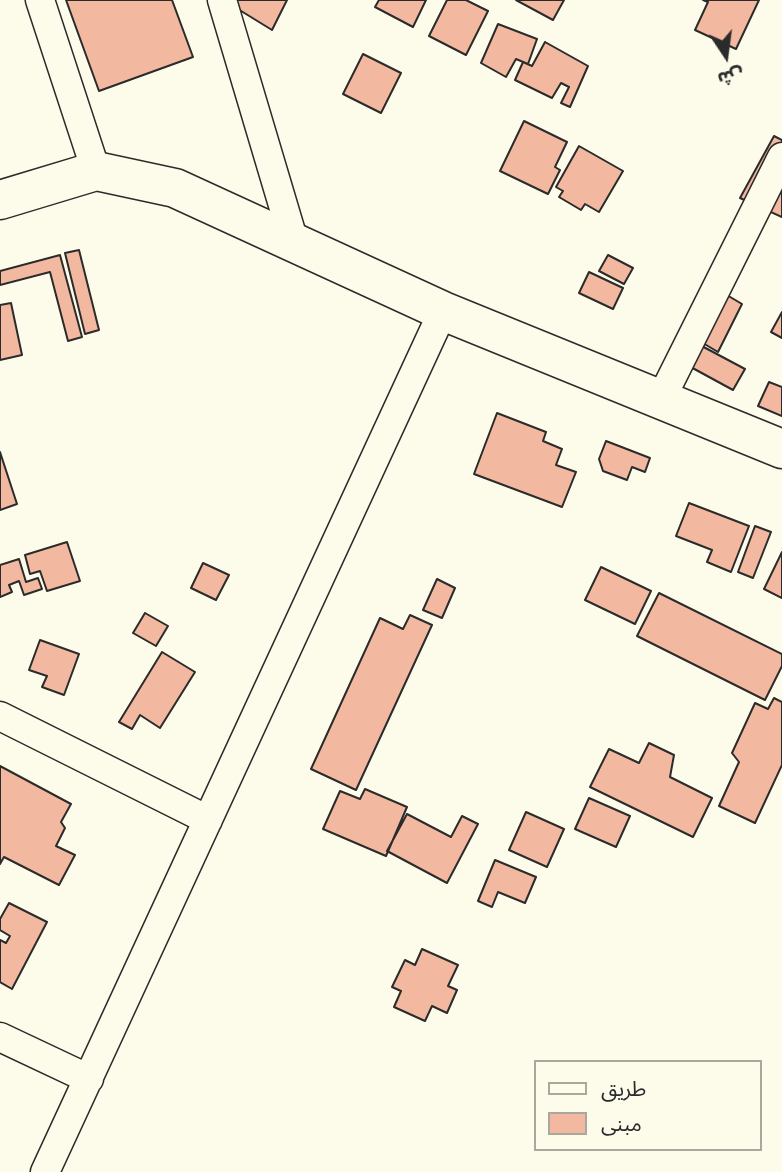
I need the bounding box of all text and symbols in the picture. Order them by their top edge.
north arrow [691,21,761,91]
text: ش [715,62,746,92]
legend [534,1060,761,1151]
text: طريق [601,1075,646,1103]
text: مبنى [601,1110,642,1138]

